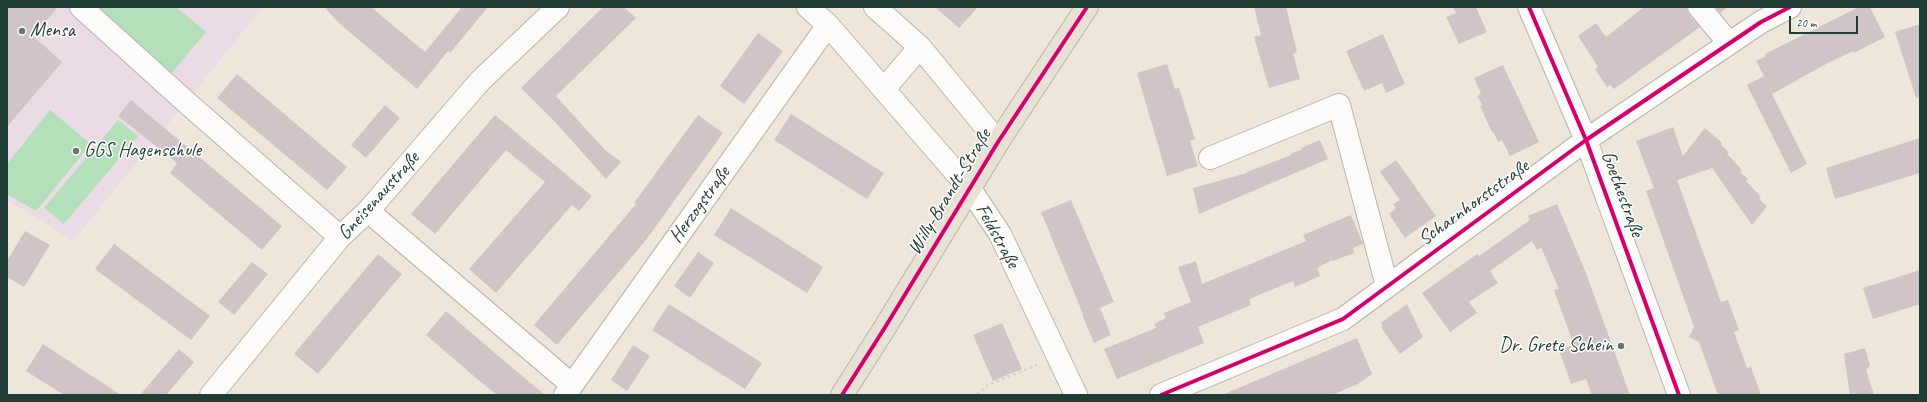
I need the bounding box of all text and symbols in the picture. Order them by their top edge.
scale bar [1791,8,1860,34]
text: 20 m [1796,15,1816,31]
place label: Mensa [30,19,75,43]
marker: Mensa [17,26,27,36]
street label: Willy-Brandt-Straße [903,125,997,259]
place label: GGS Hagenschule [84,139,201,163]
marker: GGS Hagenschule [71,146,81,156]
street label: Gneisenaustraße [333,147,425,245]
street label: Goethestraße [1595,148,1649,240]
street label: Scharnhorststraße [1414,155,1534,251]
street label: Herzogstraße [664,162,736,248]
street label: Feldstraße [970,200,1024,272]
place label: Dr. Grete Schein [1499,334,1613,358]
marker: Dr. Grete Schein [1616,341,1626,351]

